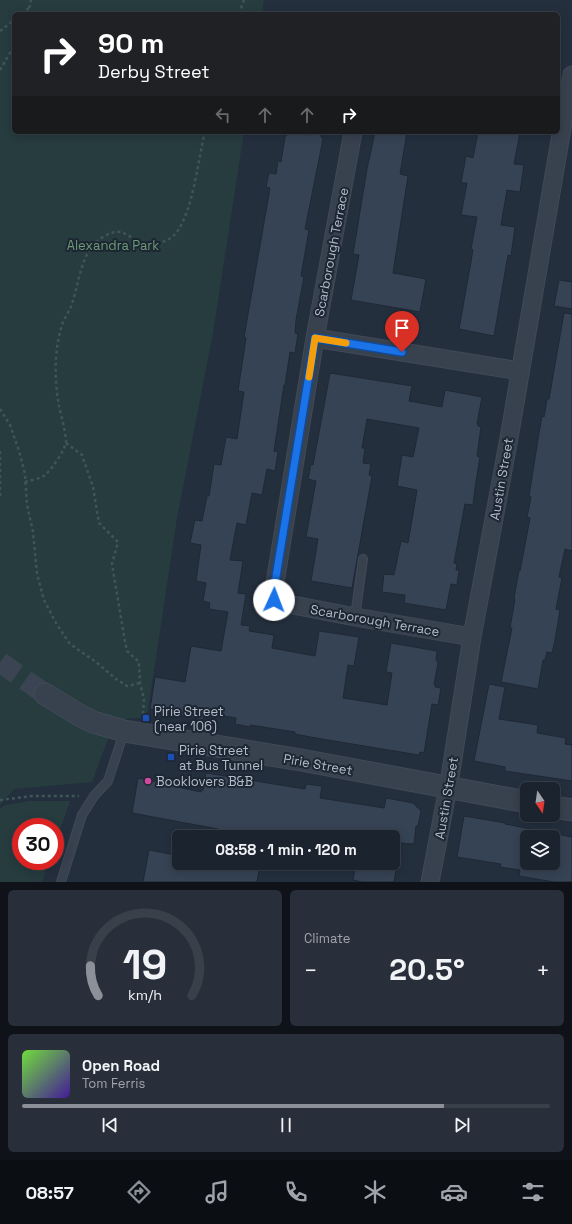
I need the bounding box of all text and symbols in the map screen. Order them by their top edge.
text: 90 m [98,25,164,61]
icon: right [32,28,84,80]
text: Derby Street [98,60,210,83]
icon: left [212,104,234,126]
icon: ahead [254,104,276,126]
icon: ahead [296,104,318,126]
icon: right [338,104,360,126]
street label: Scarborough Terrace [311,186,352,318]
park label: Alexandra Park [67,237,159,254]
pin [385,311,419,352]
icon: arrive [391,317,413,339]
street label: Austin Street [486,437,517,521]
position arrow [253,579,295,621]
street label: Scarborough Terrace [309,601,441,640]
place label: Pirie Street (near 106) [154,703,224,735]
marker: Pirie Street (near 106) [141,713,151,723]
place label: Pirie Street at Bus Tunnel [179,742,263,774]
street label: Pirie Street [282,750,354,779]
marker: Pirie Street at Bus Tunnel [166,752,176,762]
street label: Austin Street [431,756,462,840]
place label: Booklovers B&B [156,773,253,790]
marker: Booklovers B&B [143,776,153,786]
north arrow [520,782,560,822]
map controls [520,782,560,870]
speed limit sign: 30 [12,818,64,870]
button: layers [520,830,560,870]
text: 08:58 · 1 min · 120 m [215,840,357,859]
text: Climate [304,930,350,947]
text: 19 [123,938,167,991]
text: 20.5° [389,950,465,989]
text: − [304,956,318,984]
text: + [536,956,550,984]
text: km/h [128,986,162,1004]
text: Open Road [82,1056,160,1075]
text: Tom Ferris [82,1075,145,1092]
icon: previous [99,1114,121,1136]
icon: pause [275,1114,297,1136]
icon: next [451,1114,473,1136]
icon: directions [125,1178,153,1206]
icon: music [203,1178,231,1206]
icon: phone [282,1178,310,1206]
icon: climate [361,1178,389,1206]
icon: car [440,1178,468,1206]
icon: filters [519,1178,547,1206]
text: 08:57 [25,1181,74,1204]

